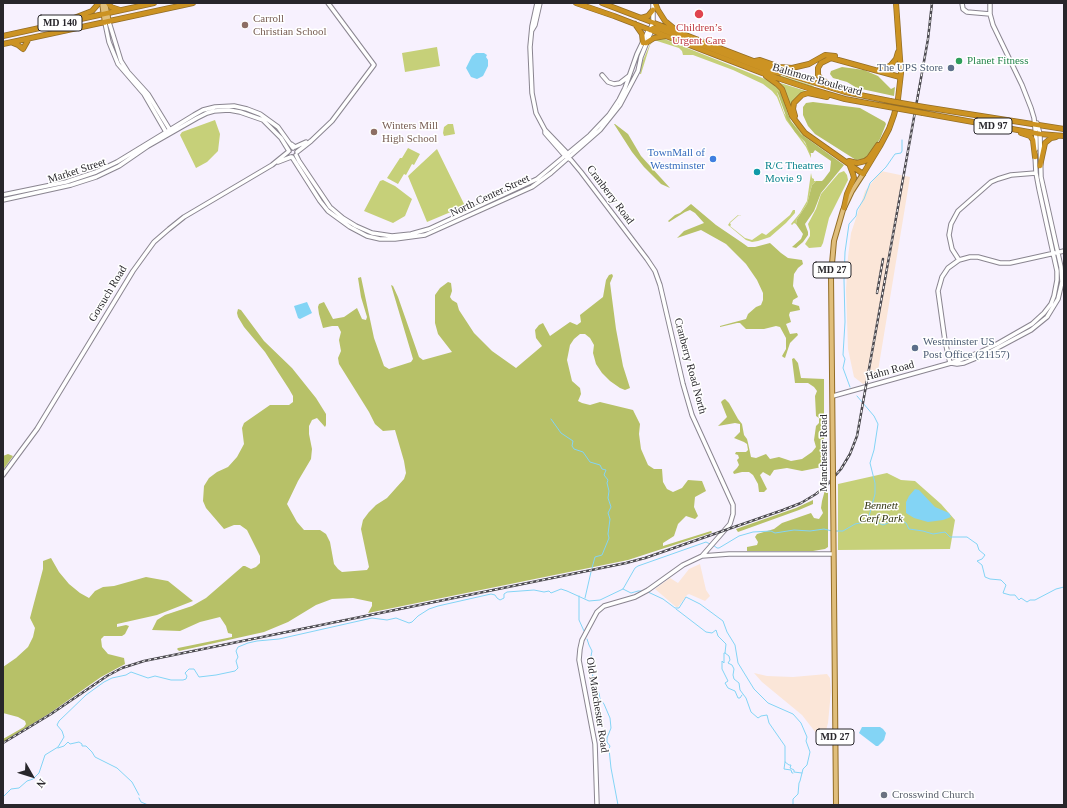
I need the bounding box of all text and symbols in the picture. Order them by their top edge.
marker: Children’s Urgent Care [693,8,705,20]
place label: Carroll Christian School [253,12,327,38]
road number: MD 140 [38,15,82,31]
marker: Carroll Christian School [240,20,250,30]
place label: Children’s Urgent Care [672,21,726,47]
place label: Planet Fitness [967,54,1028,68]
marker: Planet Fitness [954,56,964,66]
street label: Baltimore Boulevard [771,61,863,99]
place label: The UPS Store [877,61,943,75]
marker: The UPS Store [946,63,956,73]
road number: MD 97 [974,118,1012,134]
place label: Winters Mill High School [382,119,438,145]
marker: Winters Mill High School [369,127,379,137]
place label: TownMall of Westminster [647,146,705,172]
marker: TownMall of Westminster [708,154,718,164]
street label: Market Street [46,155,108,187]
place label: R/C Theatres Movie 9 [765,159,823,185]
street label: Cranberry Road [583,163,637,227]
marker: R/C Theatres Movie 9 [752,167,762,177]
street label: North Center Street [448,172,532,220]
road number: MD 27 [813,262,851,278]
street label: Gorsuch Road [86,263,130,325]
street label: Cranberry Road North [671,316,709,416]
place label: Westminster US Post Office (21157) [923,335,1010,361]
marker: Westminster US Post Office (21157) [910,343,920,353]
street label: Hahn Road [864,358,916,384]
street label: Manchester Road [817,414,831,492]
park label: Bennett Cerf Park [859,499,903,525]
street label: Old Manchester Road [583,656,611,754]
road number: MD 27 [816,729,854,745]
north arrow [12,756,52,796]
text: N [34,777,48,790]
place label: Crosswind Church [892,788,974,802]
marker: Crosswind Church [879,790,889,800]

